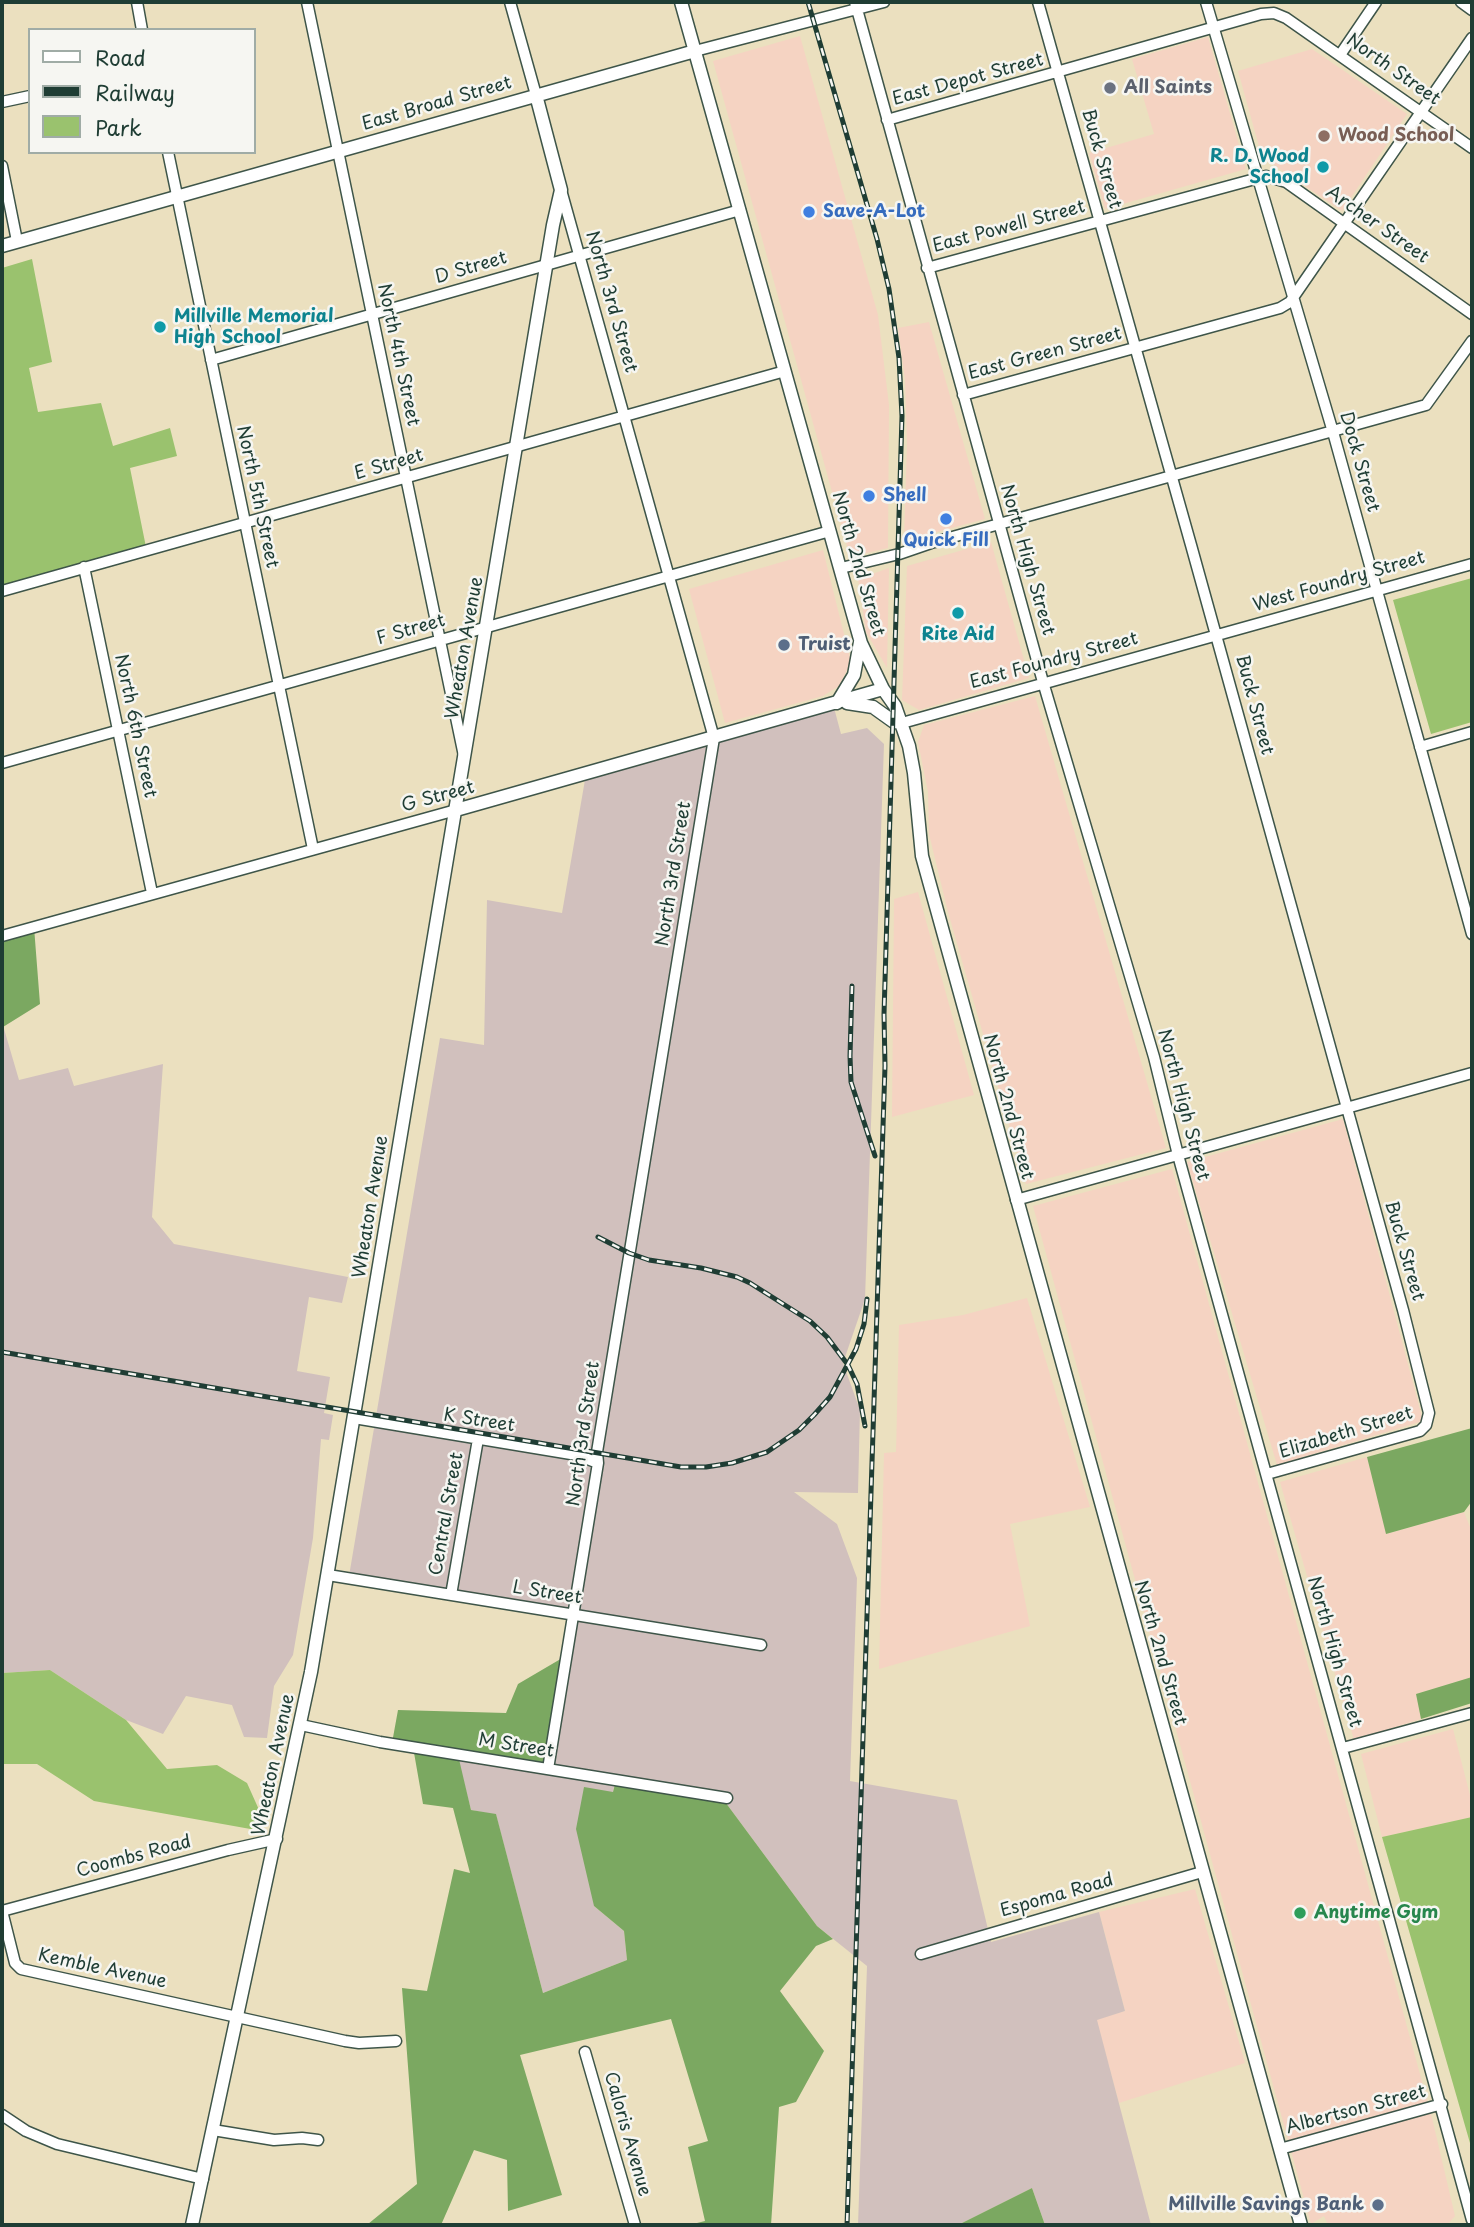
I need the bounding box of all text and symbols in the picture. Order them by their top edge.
legend [28,28,256,154]
street label: North Street [1342,30,1444,110]
text: Road [95,41,146,73]
street label: East Depot Street [890,49,1046,111]
street label: East Broad Street [360,72,514,136]
text: Railway [95,76,175,108]
place label: All Saints [1124,77,1212,99]
marker: All Saints [1102,80,1118,96]
street label: Buck Street [1076,107,1126,211]
text: Park [95,111,142,143]
place label: Wood School [1338,125,1454,147]
marker: Wood School [1316,128,1332,144]
place label: R. D. Wood School [1210,146,1309,188]
marker: R. D. Wood School [1315,159,1331,175]
street label: Archer Street [1321,182,1433,268]
street label: East Powell Street [930,196,1088,258]
place label: Save-A-Lot [823,201,925,223]
marker: Save-A-Lot [801,204,817,220]
street label: North 3rd Street [580,229,642,375]
street label: D Street [433,247,509,289]
street label: North 4th Street [372,282,424,428]
place label: Millville Memorial High School [174,306,334,348]
marker: Millville Memorial High School [152,319,168,335]
street label: East Green Street [966,323,1124,385]
street label: Dock Street [1334,409,1384,515]
street label: North 5th Street [231,424,283,570]
street label: E Street [352,445,426,485]
street label: North High Street [995,482,1059,638]
place label: Shell [883,485,926,507]
marker: Shell [861,488,877,504]
street label: North 2nd Street [827,489,889,639]
marker: Quick Fill [938,511,954,527]
place label: Quick Fill [903,530,989,552]
street label: West Foundry Street [1251,547,1427,617]
street label: Wheaton Avenue [442,575,488,721]
marker: Rite Aid [950,605,966,621]
street label: F Street [374,610,448,650]
place label: Rite Aid [921,624,995,646]
street label: East Foundry Street [968,628,1140,694]
place label: Truist [798,634,851,656]
marker: Truist [776,637,792,653]
street label: North 6th Street [109,652,161,800]
street label: Buck Street [1230,653,1278,757]
street label: G Street [399,777,477,817]
street label: North 3rd Street [652,800,696,948]
street label: North High Street [1152,1027,1214,1183]
street label: North 2nd Street [978,1032,1038,1182]
street label: Wheaton Avenue [349,1134,393,1280]
street label: Buck Street [1379,1199,1429,1303]
street label: North 3rd Street [563,1360,605,1508]
street label: Elizabeth Street [1277,1402,1415,1464]
street label: K Street [442,1405,516,1437]
street label: Central Street [426,1451,468,1577]
street label: North High Street [1302,1574,1366,1730]
street label: L Street [511,1577,583,1609]
street label: North 2nd Street [1129,1578,1191,1728]
street label: Wheaton Avenue [248,1692,300,1838]
street label: M Street [477,1729,555,1763]
street label: Coombs Road [74,1831,194,1883]
street label: Espoma Road [998,1870,1116,1922]
place label: Anytime Gym [1314,1902,1438,1924]
marker: Anytime Gym [1292,1905,1308,1921]
street label: Kemble Avenue [36,1945,168,1993]
street label: Caloris Avenue [599,2069,655,2199]
street label: Albertson Street [1284,2081,1428,2139]
place label: Millville Savings Bank [1168,2194,1364,2216]
marker: Millville Savings Bank [1370,2197,1386,2213]

